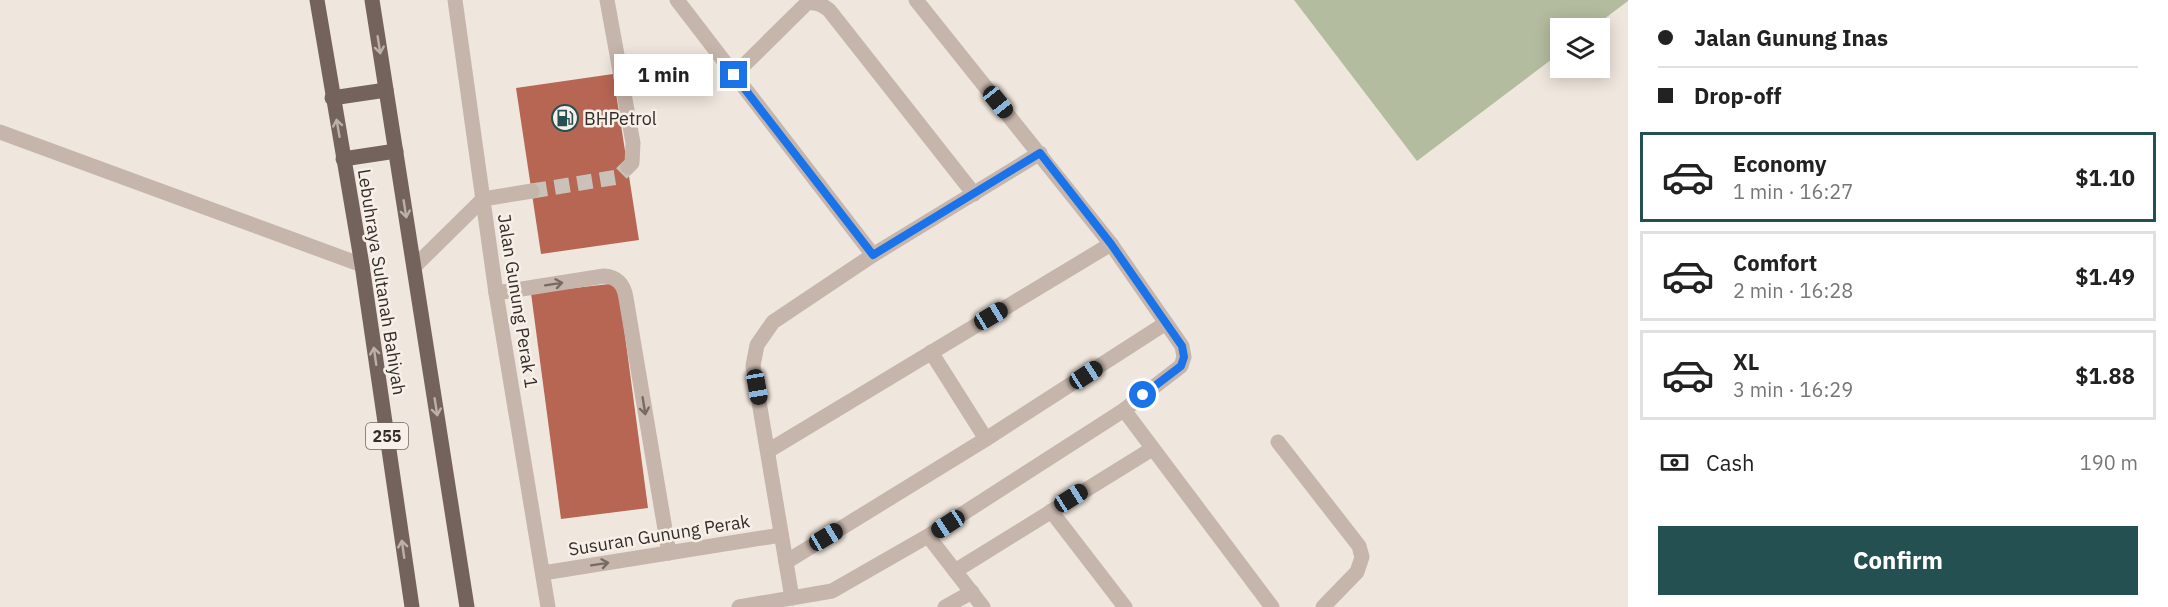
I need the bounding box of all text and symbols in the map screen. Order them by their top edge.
map controls [1550,18,1610,78]
button: layers [1550,18,1610,78]
text: Jalan Gunung Inas [1694,23,1888,52]
one-way arrow [374,34,385,54]
callout: 1 min [614,54,713,96]
text: 1 min [637,61,690,88]
route end [720,61,747,88]
text: Drop-off [1694,81,1781,110]
car [980,82,1016,122]
fuel station icon: BHPetrol [550,103,580,133]
place label: BHPetrol [584,107,657,130]
one-way arrow [332,119,343,139]
text: Economy [1733,149,1827,178]
icon: car [1661,150,1715,204]
text: $1.10 [2075,163,2135,192]
street label: Lebuhraya Sultanah Bahiyah [353,167,411,397]
text: 1 min · 16:27 [1733,178,1853,205]
one-way arrow [400,198,411,218]
street label: Jalan Gunung Perak 1 [493,212,543,390]
text: Comfort [1733,248,1817,277]
icon: car [1661,249,1715,303]
text: $1.49 [2075,262,2135,291]
text: 2 min · 16:28 [1733,277,1853,304]
one-way arrow [544,279,563,290]
car [971,299,1011,333]
one-way arrow [370,347,381,367]
text: XL [1733,347,1759,376]
icon: car [1661,348,1715,402]
car [1066,358,1106,392]
text: $1.88 [2075,361,2135,390]
car [745,368,769,406]
text: 3 min · 16:29 [1733,376,1853,403]
route start [1129,381,1156,408]
one-way arrow [639,395,650,415]
one-way arrow [431,397,442,417]
road number: 255 [366,423,408,449]
icon: cash [1658,446,1691,479]
text: Cash [1706,448,1755,477]
text: 190 m [2080,449,2138,476]
car [1051,481,1091,515]
car [928,507,968,541]
street label: Susuran Gunung Perak [567,509,752,561]
car [806,520,846,554]
button: Confirm [1658,526,2138,595]
one-way arrow [398,540,409,560]
one-way arrow [590,558,610,569]

